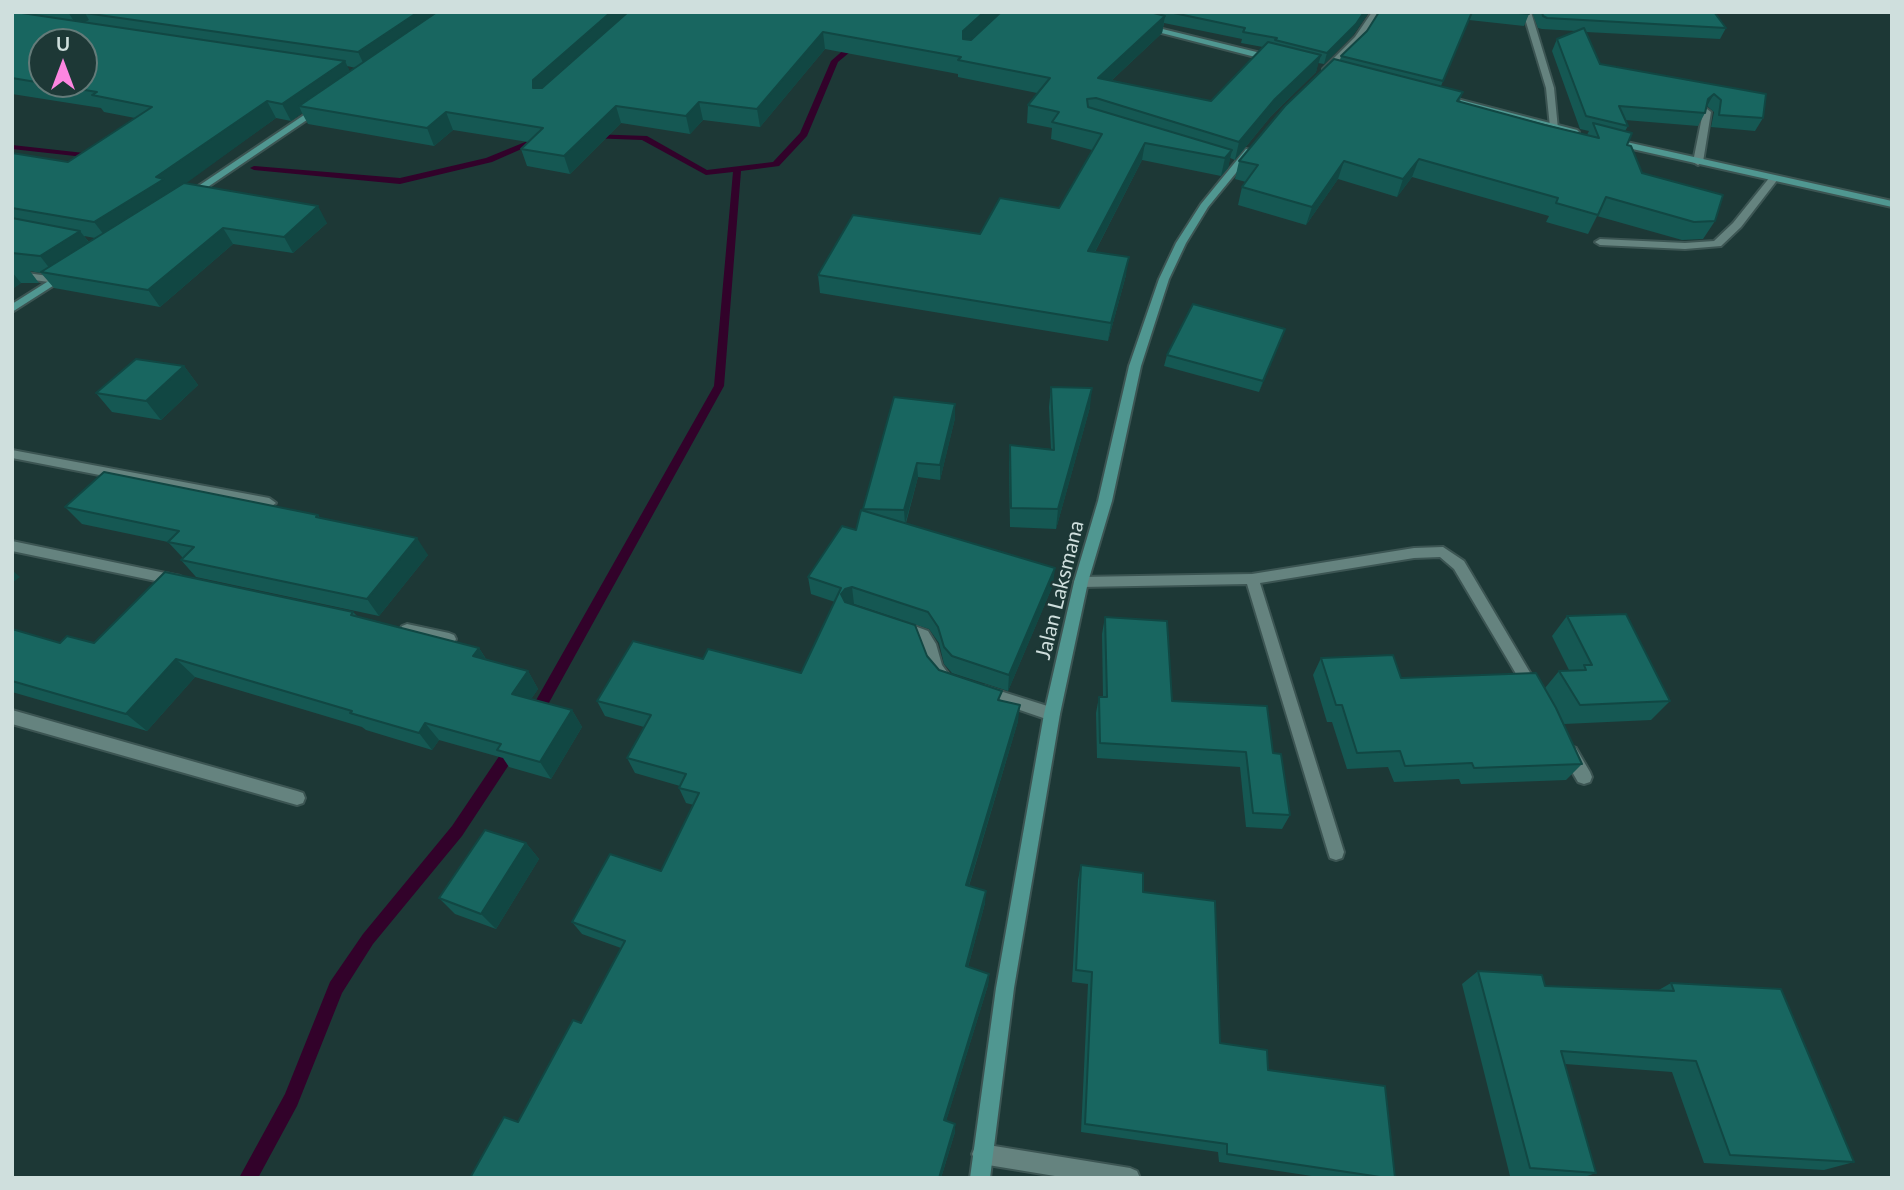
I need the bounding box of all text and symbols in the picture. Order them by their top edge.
north arrow [28,28,98,98]
text: U [56,32,70,55]
street label: Jalan Laksmana [1031,518,1089,662]

